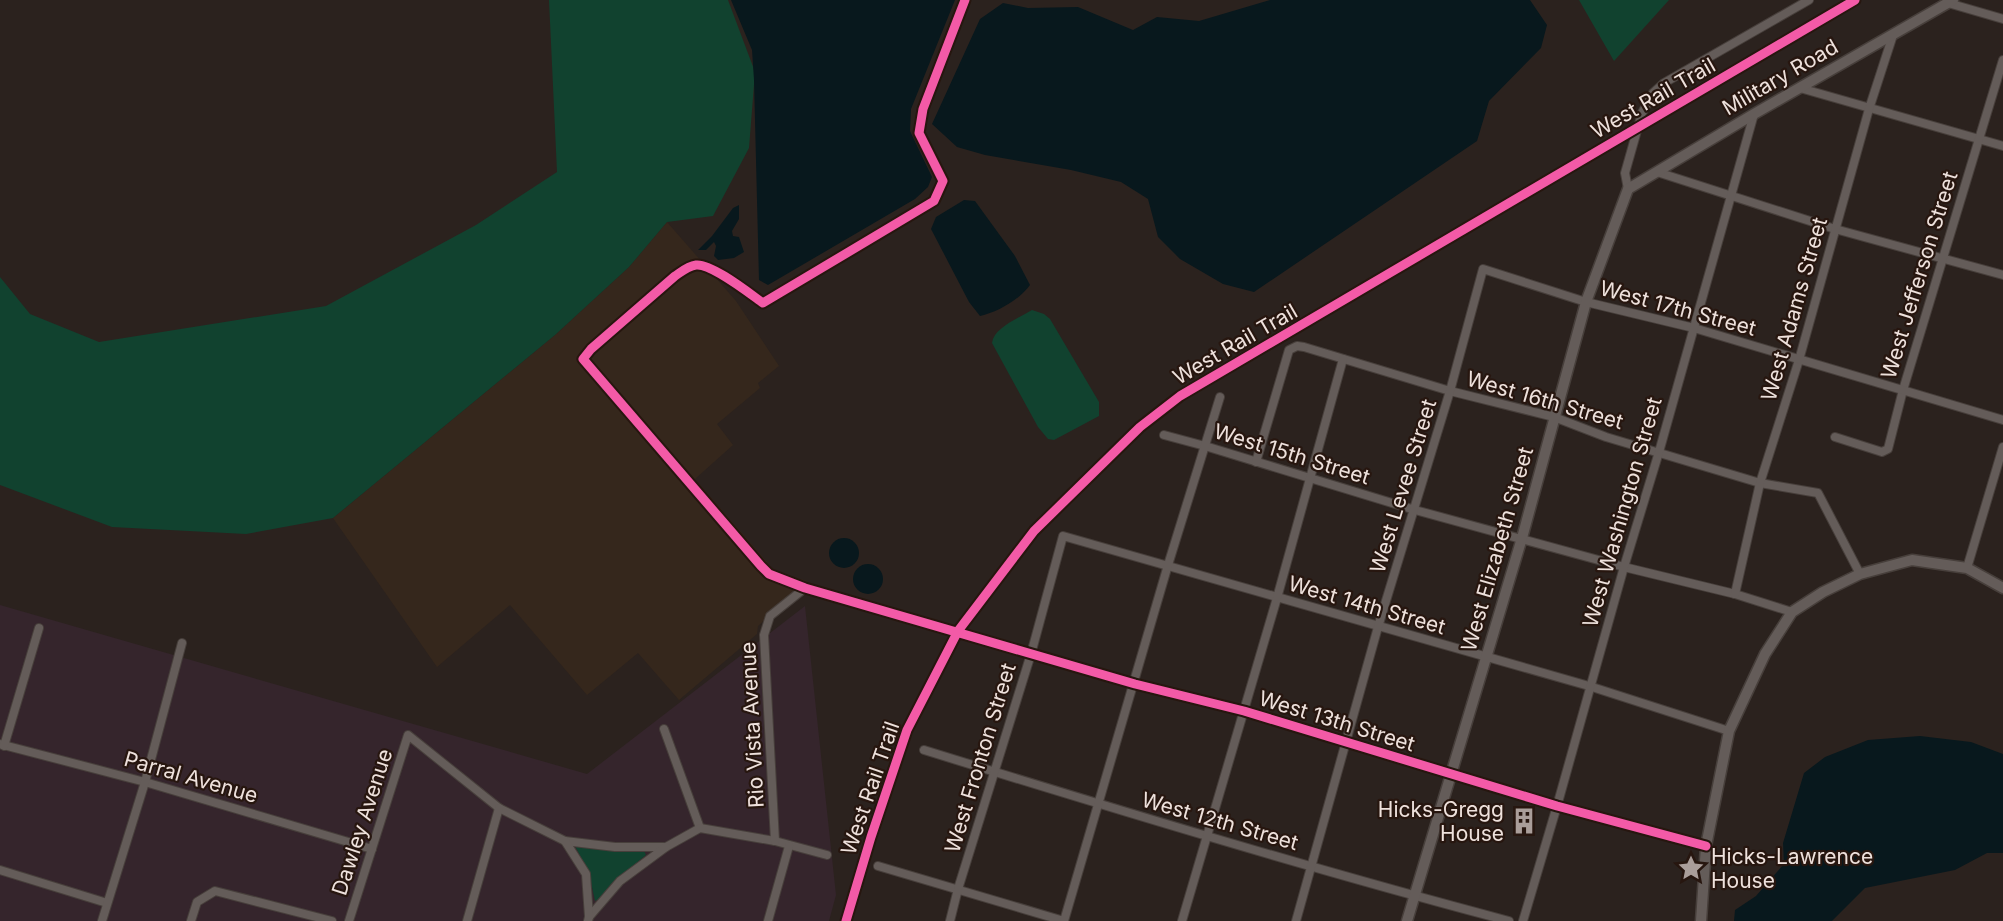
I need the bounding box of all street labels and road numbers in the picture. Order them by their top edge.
street label: Military Road [1718,34,1842,120]
street label: West Rail Trail [1586,52,1720,144]
street label: West Jefferson Street [1876,168,1962,382]
street label: West Adams Street [1756,214,1832,404]
street label: West 17th Street [1597,275,1759,341]
street label: West Rail Trail [1168,298,1302,390]
street label: West 16th Street [1464,366,1626,434]
street label: West Washington Street [1577,394,1667,630]
street label: West Levee Street [1365,396,1441,576]
street label: West 15th Street [1211,418,1373,490]
street label: West Elizabeth Street [1456,444,1538,654]
street label: West 14th Street [1286,571,1449,639]
street label: Rio Vista Avenue [735,641,769,809]
street label: West Fronton Street [939,660,1021,856]
street label: West 13th Street [1256,685,1418,757]
street label: West Rail Trail [836,718,904,858]
street label: Parral Avenue [121,746,261,808]
street label: Dawley Avenue [327,746,397,898]
street label: West 12th Street [1139,787,1301,855]

